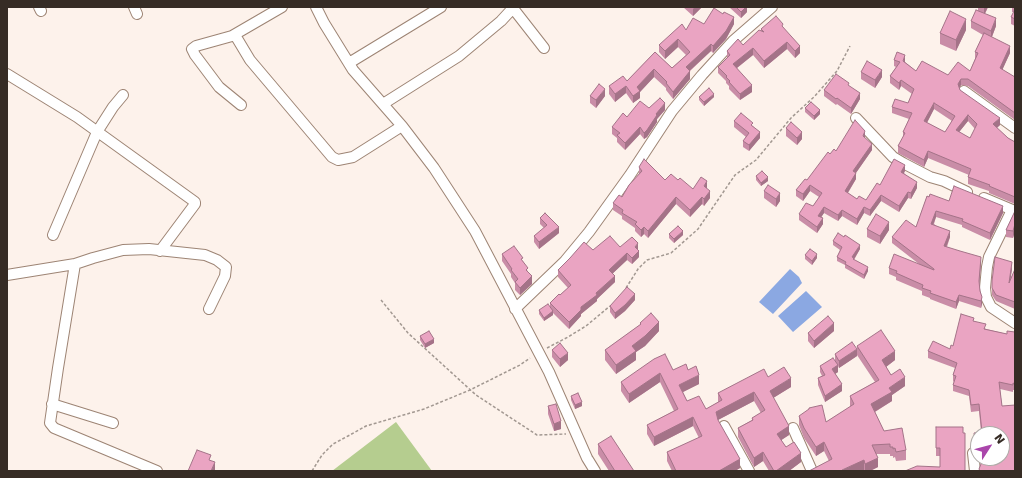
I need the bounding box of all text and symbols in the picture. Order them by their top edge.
north arrow [970,426,1010,466]
text: N [991,432,1007,447]

